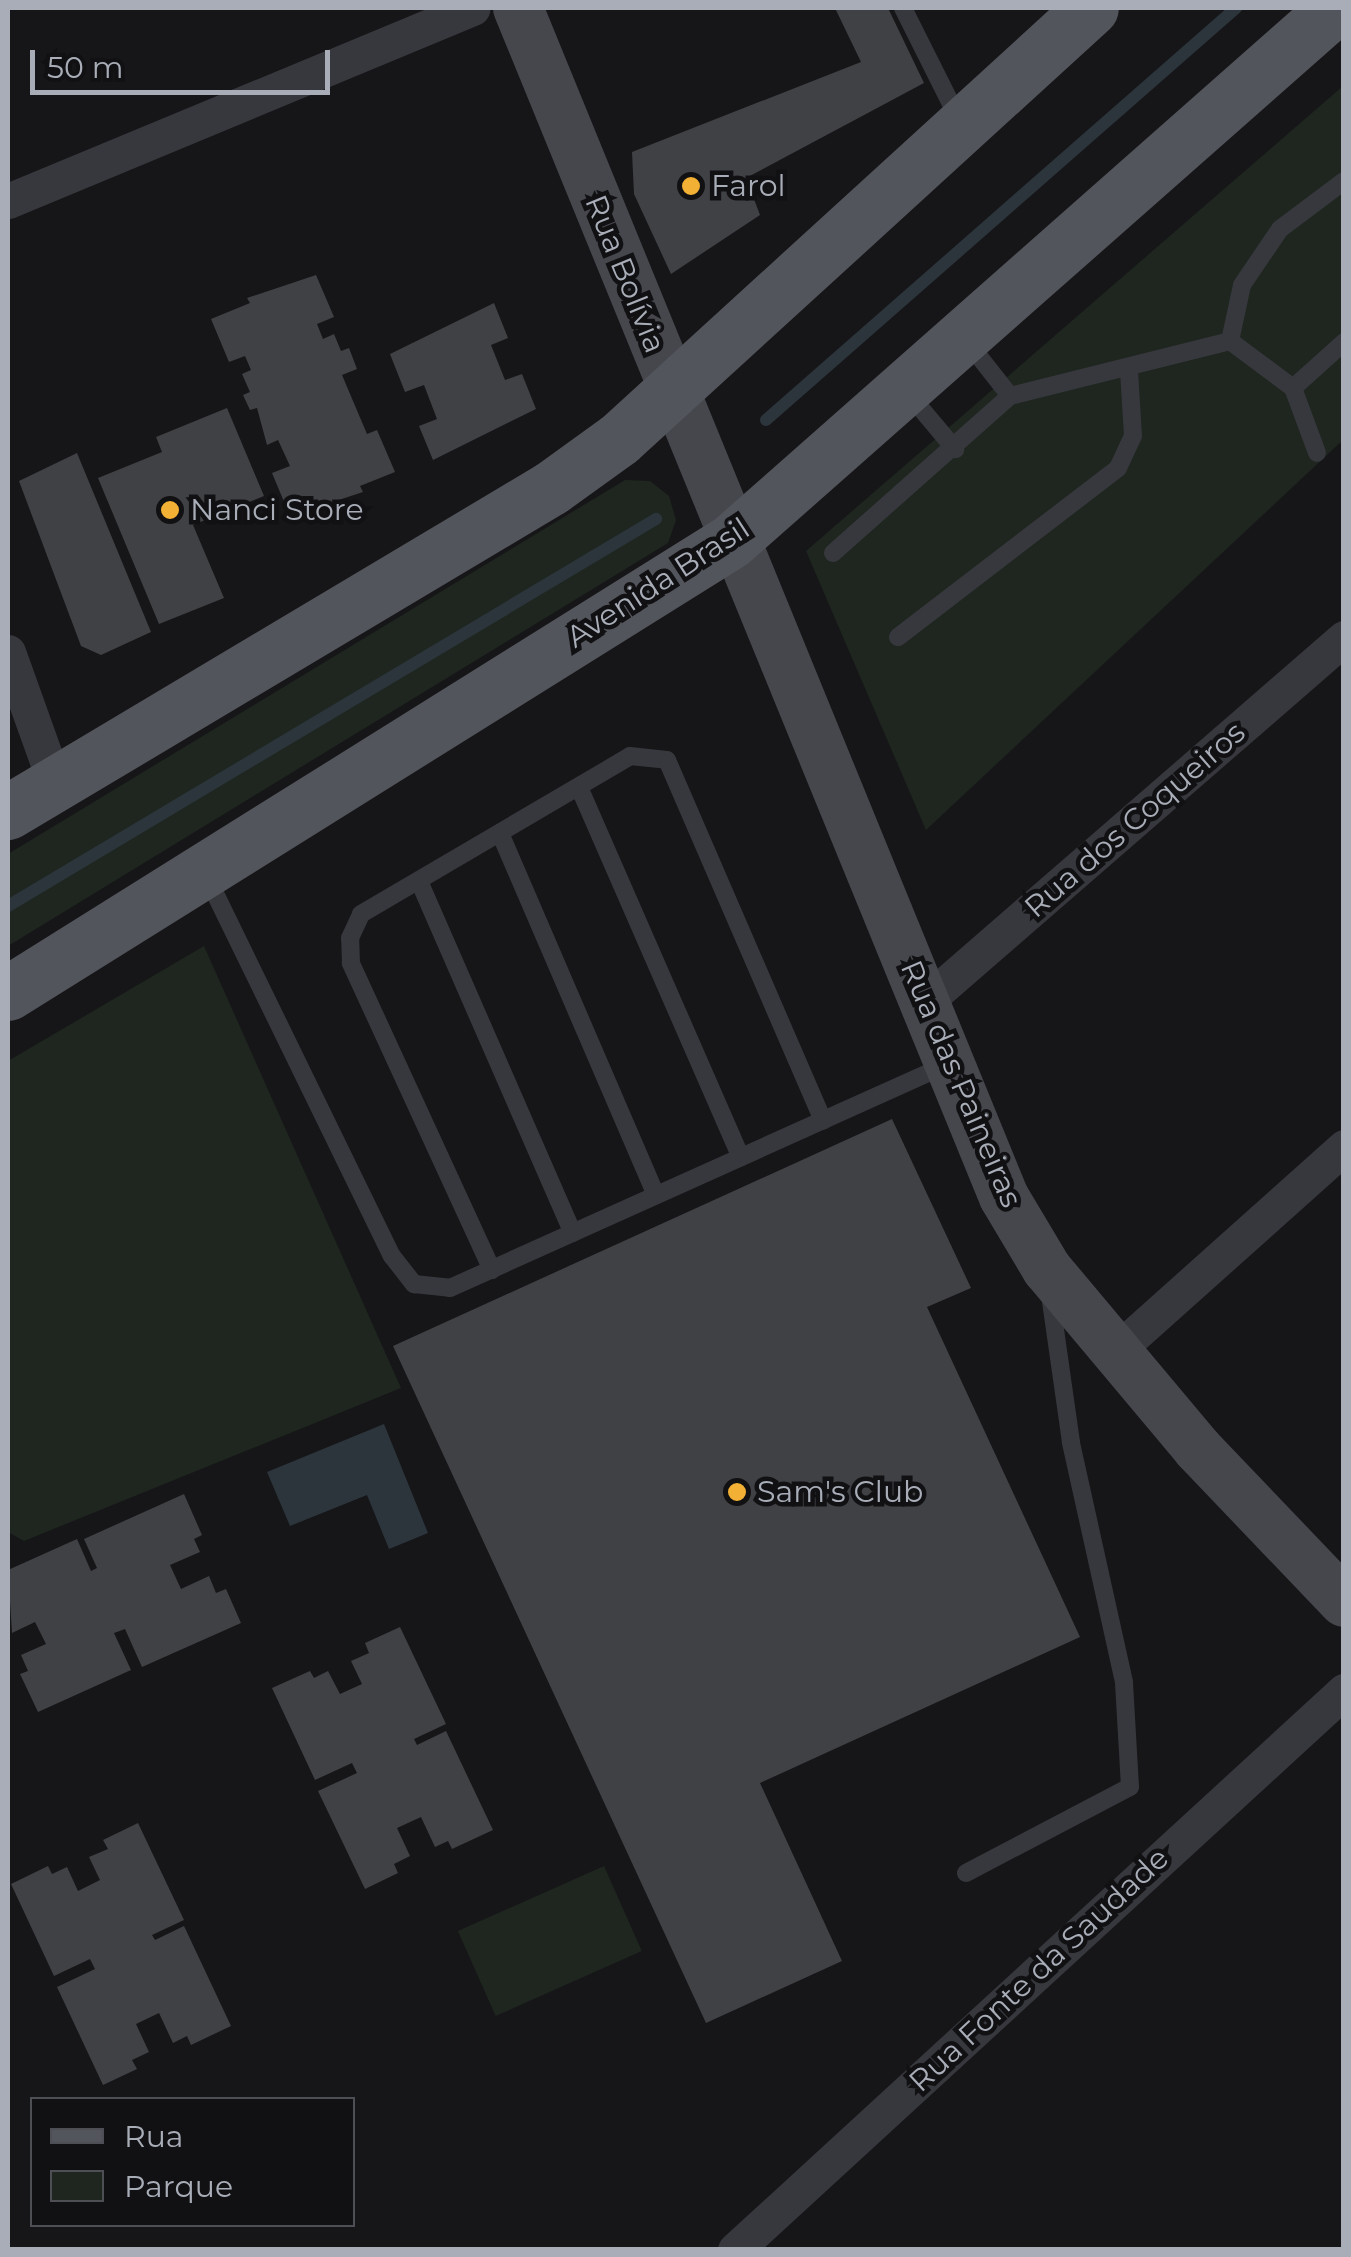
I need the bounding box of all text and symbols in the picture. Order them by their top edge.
scale bar [35,30,335,92]
text: 50 m [47,49,124,86]
place label: Farol [711,168,786,204]
marker: Farol [680,175,702,197]
street label: Rua Bolívia [577,190,673,358]
place label: Nanci Store [190,492,364,528]
marker: Nanci Store [159,499,181,521]
street label: Avenida Brasil [560,510,756,656]
street label: Rua dos Coqueiros [1017,714,1253,926]
street label: Rua das Paineiras [893,955,1029,1213]
place label: Sam's Club [757,1474,923,1510]
marker: Sam's Club [726,1481,748,1503]
street label: Rua Fonte da Saudade [902,1840,1176,2100]
legend [30,2097,355,2227]
text: Rua [124,2118,184,2155]
text: Parque [124,2168,233,2205]

